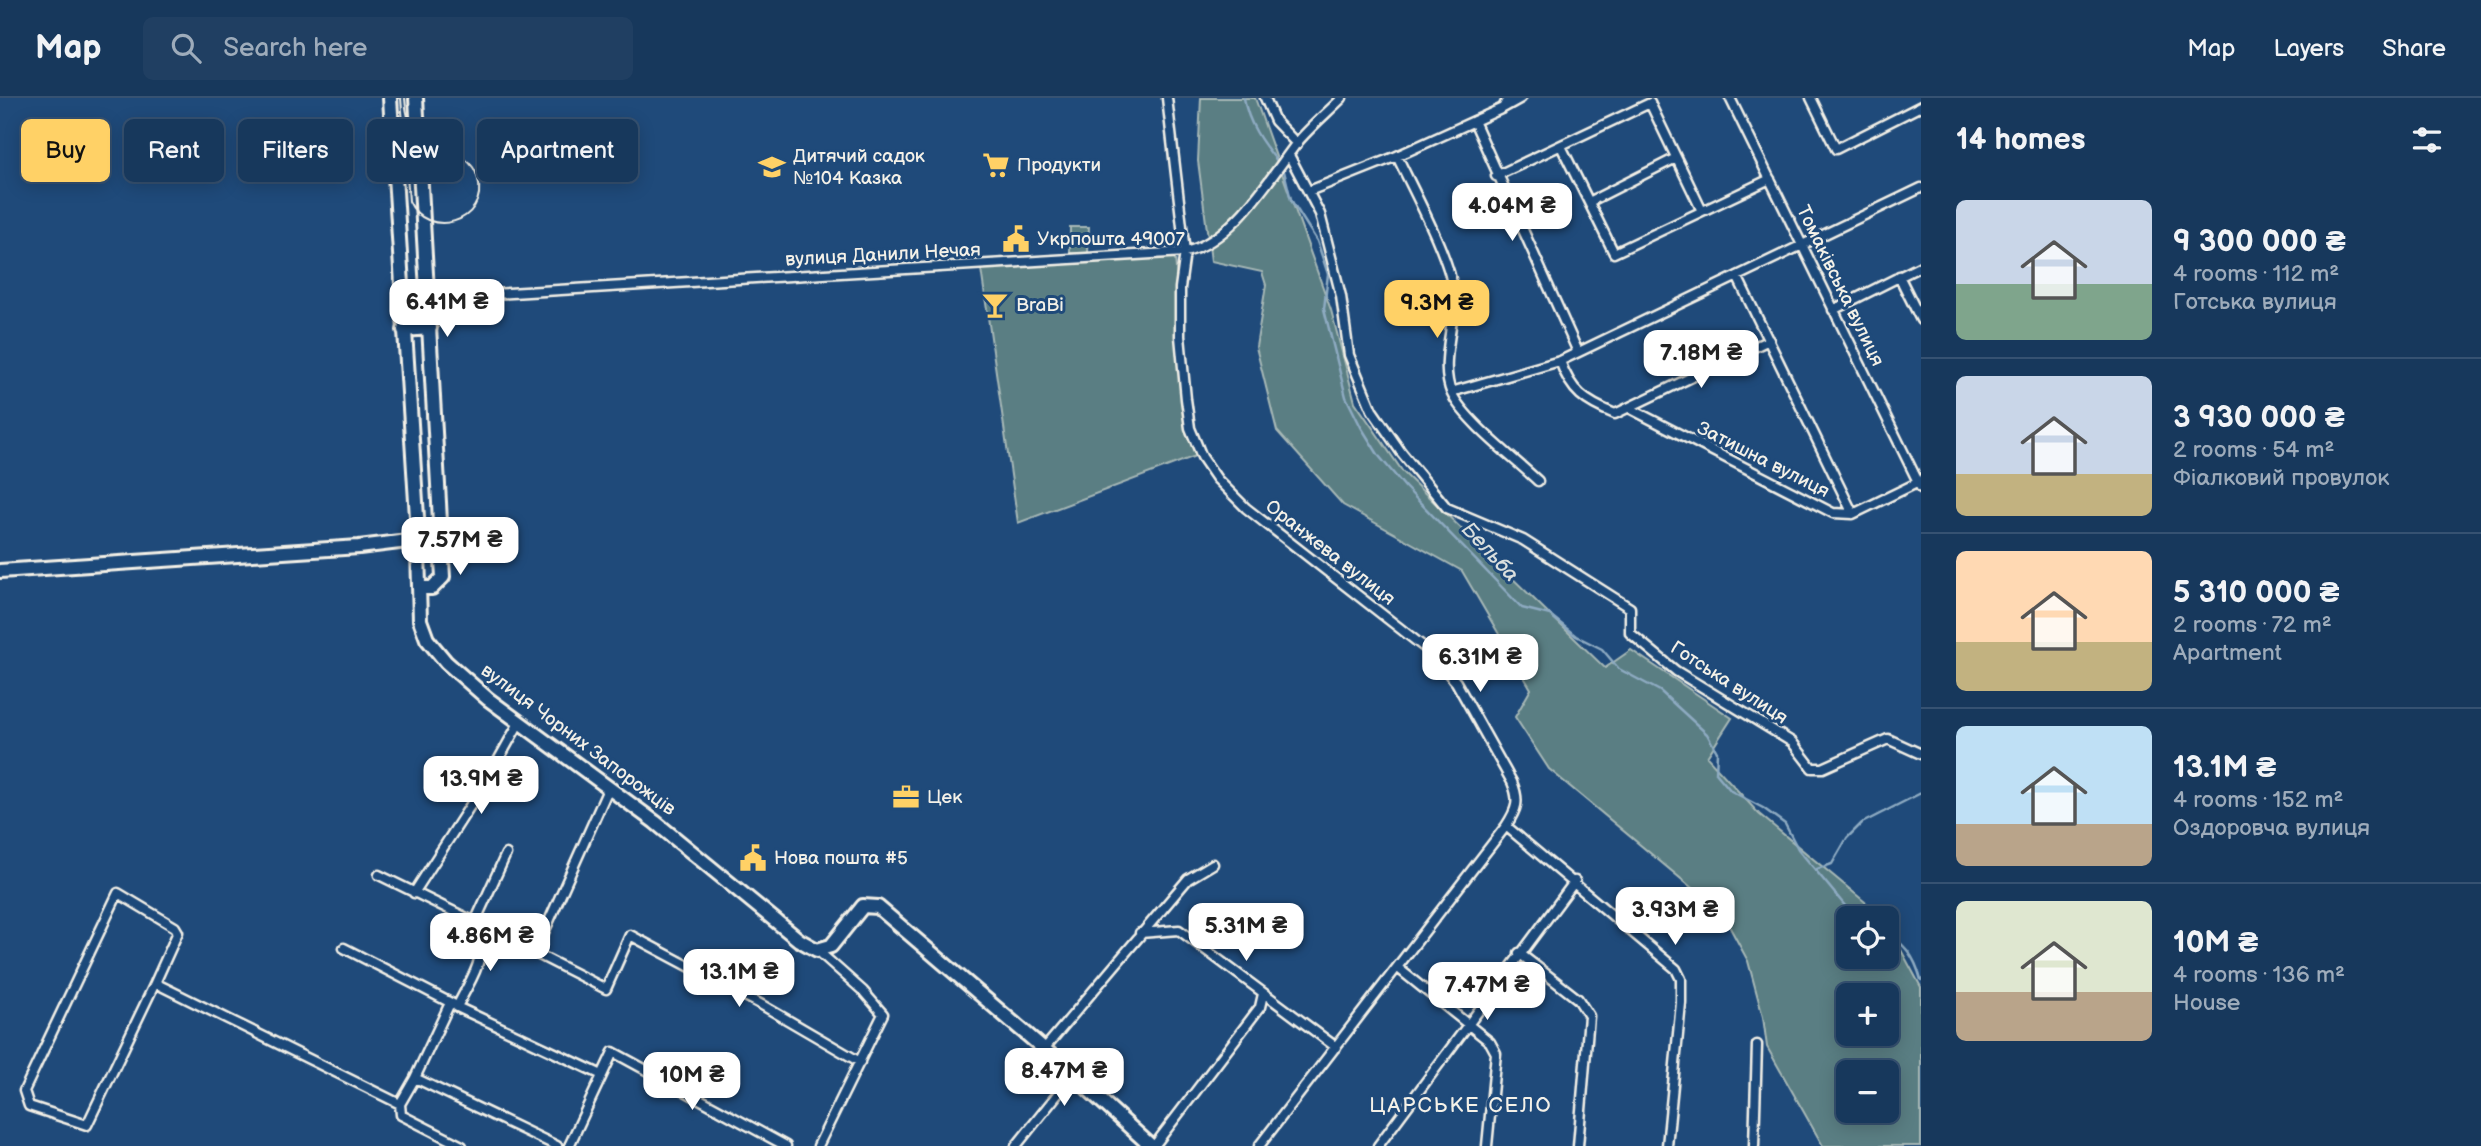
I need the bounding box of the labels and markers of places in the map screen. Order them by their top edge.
place label: Дитячий садок №104 Казка [793,145,925,190]
supermarket icon: Продукти [981,150,1011,180]
school or university icon: Дитячий садок №104 Казка [757,152,787,182]
place label: Продукти [1017,154,1101,177]
pin: 4.04M ₴ [1447,184,1577,243]
public building icon: Укрпошта 49007 [1001,224,1031,254]
place label: Укрпошта 49007 [1037,228,1186,251]
pin: 6.41M ₴ [382,280,512,339]
pin: 9.3M ₴ [1380,280,1494,340]
bar icon: BraBi [980,290,1010,320]
place label: BraBi [1016,294,1064,317]
pin: 7.18M ₴ [1636,330,1766,390]
pin: 7.57M ₴ [395,518,525,577]
pin: 6.31M ₴ [1415,634,1545,694]
pin: 13.9M ₴ [416,756,546,816]
office icon: Цек [891,782,921,812]
place label: Цек [927,786,962,809]
public building icon: Нова пошта #5 [738,843,768,873]
place label: Нова пошта #5 [774,847,908,870]
pin: 3.93M ₴ [1610,888,1740,947]
pin: 5.31M ₴ [1181,904,1311,963]
pin: 4.86M ₴ [425,914,555,973]
pin: 13.1M ₴ [674,950,804,1009]
pin: 7.47M ₴ [1422,962,1552,1022]
pin: 8.47M ₴ [999,1048,1129,1108]
pin: 10M ₴ [643,1052,741,1112]

